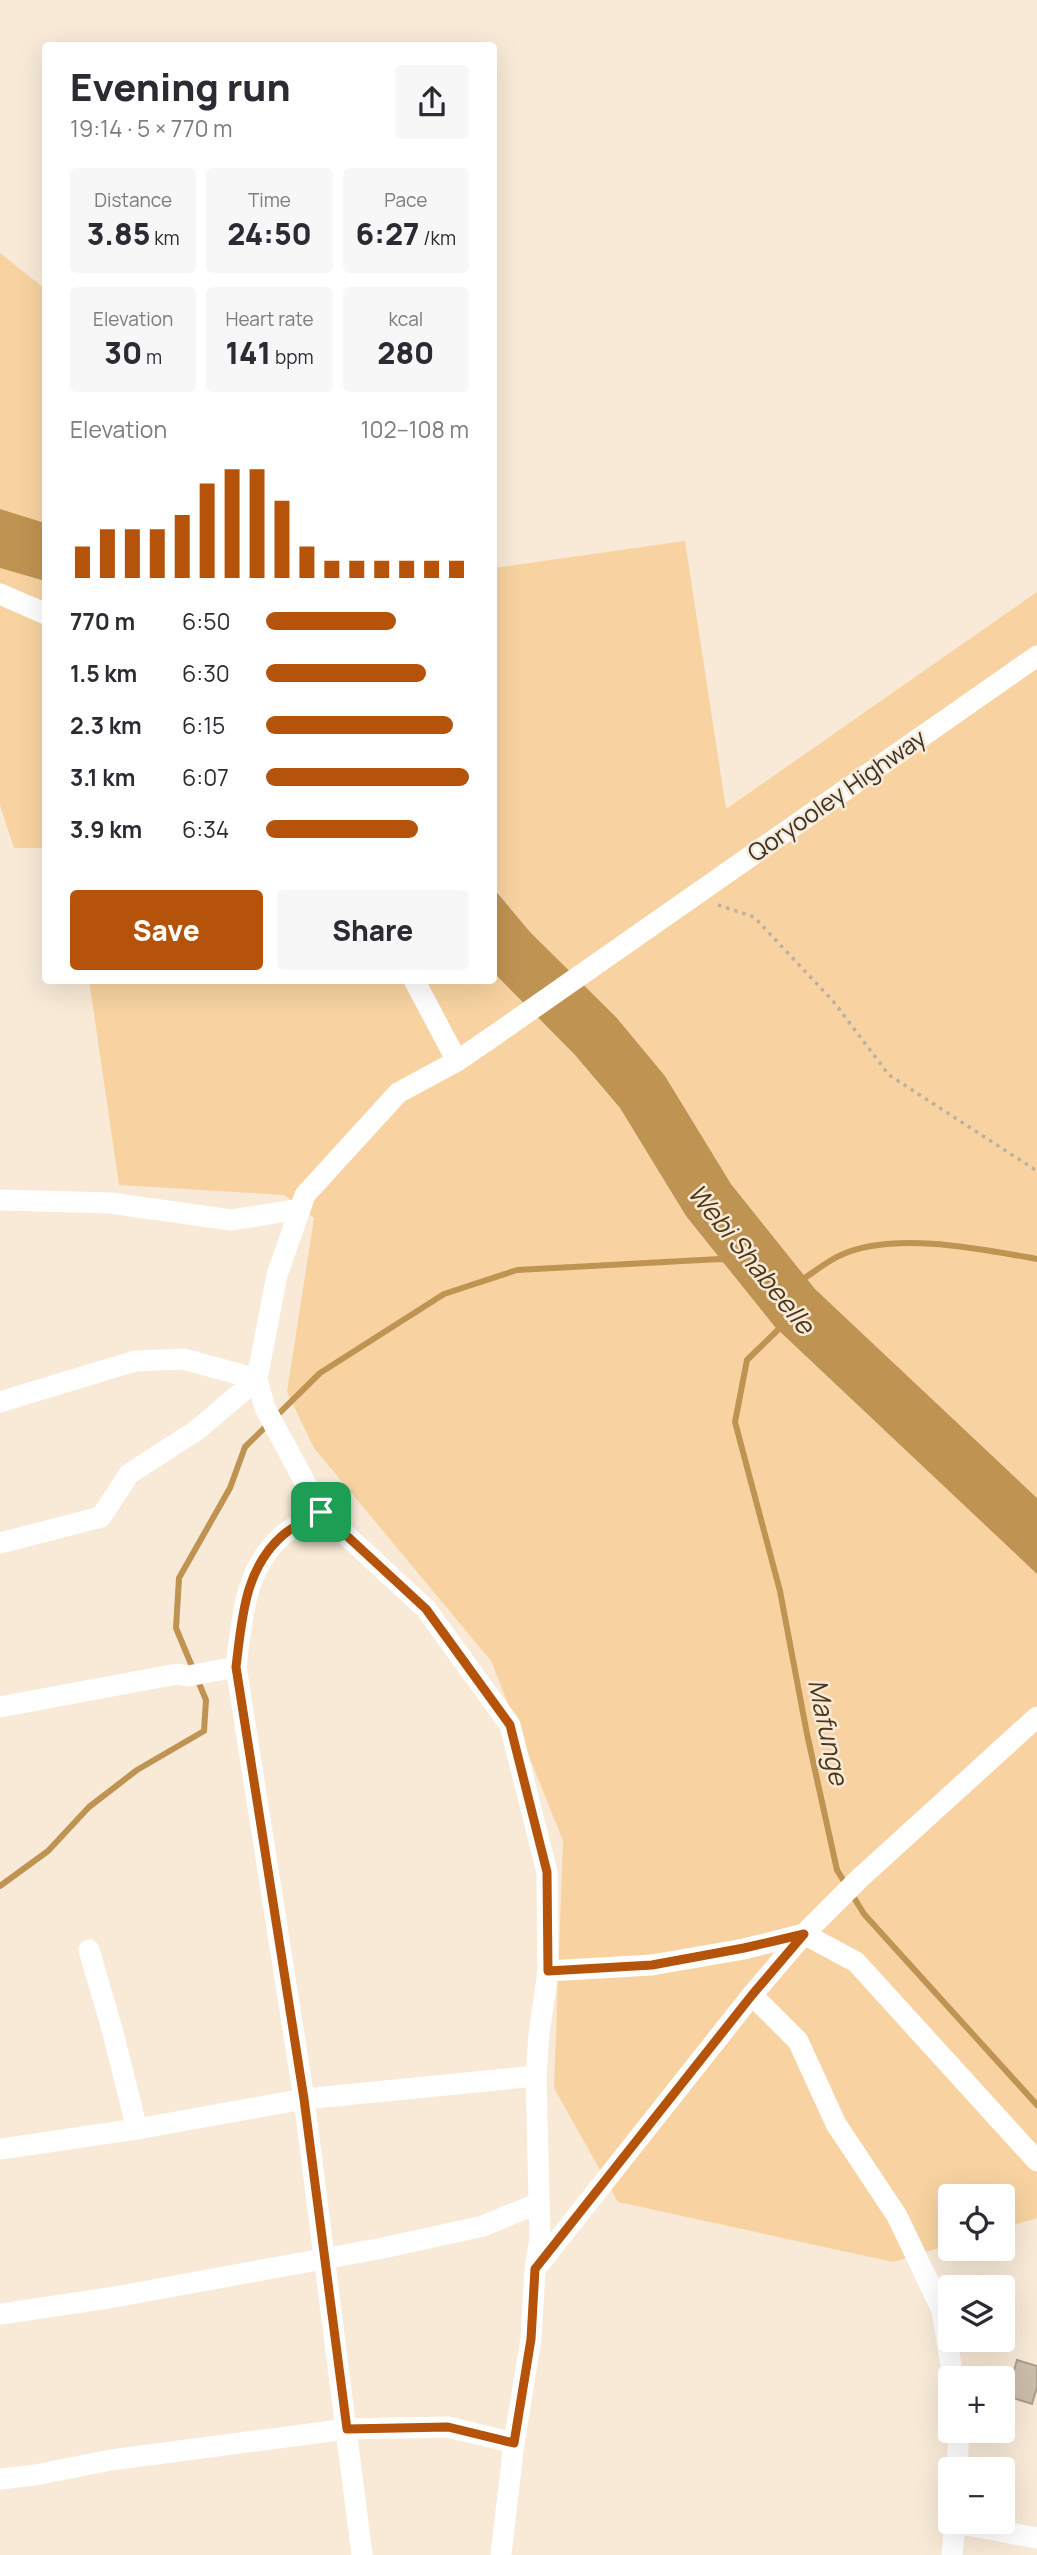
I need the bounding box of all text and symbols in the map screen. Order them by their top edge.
text: Evening run [70,60,291,112]
button: share [395,65,469,139]
text: 19:14 · 5 × 770 m [70,112,233,144]
text: Distance [94,187,172,213]
text: Time [248,187,291,213]
text: Pace [384,187,427,213]
text: 3.85 [87,213,150,254]
text: 24:50 [227,213,312,254]
text: 6:27 [356,213,419,254]
text: km [150,225,180,251]
text: /km [419,225,456,251]
text: Elevation [93,306,173,332]
text: Heart rate [225,306,314,332]
text: kcal [388,306,423,332]
text: 30 [104,332,142,373]
text: 141 [225,332,271,373]
text: 280 [377,332,434,373]
text: m [142,344,162,370]
text: bpm [271,344,314,370]
text: Elevation [70,413,167,445]
text: 102–108 m [360,413,469,445]
text: 770 m [70,605,135,637]
text: 6:50 [182,605,230,637]
text: 1.5 km [70,657,137,689]
text: 6:30 [182,657,230,689]
text: 2.3 km [70,709,142,741]
text: 6:15 [182,709,225,741]
street label: Qoryooley Highway [740,721,932,869]
text: 3.1 km [70,761,135,793]
text: 6:07 [182,761,229,793]
text: 3.9 km [70,813,142,845]
text: 6:34 [182,813,229,845]
button: Save [70,890,263,970]
button: Share [277,890,469,970]
water label: Webi Shabeelle [680,1176,825,1342]
pin [291,1482,351,1542]
icon: arrive [302,1493,340,1531]
water label: Mafunge [800,1676,858,1790]
map controls [938,2184,1015,2534]
button: locate [938,2184,1015,2261]
button: layers [938,2275,1015,2352]
button: + [938,2366,1015,2443]
button: − [938,2457,1015,2534]

